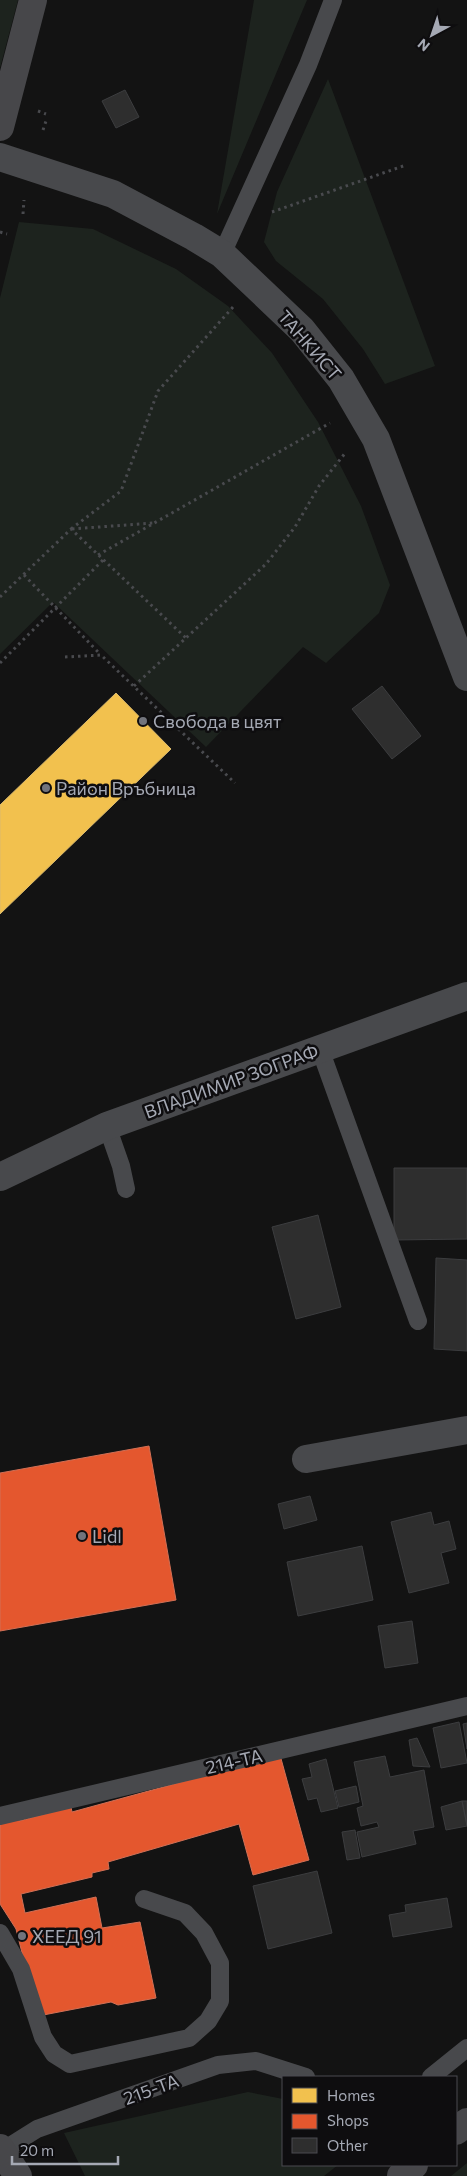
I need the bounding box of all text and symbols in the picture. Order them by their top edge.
north arrow [407,10,457,60]
text: N [414,35,433,55]
street label: ТАНКИСТ [274,306,346,384]
place label: Свобода в цвят [153,710,282,732]
marker: Свобода в цвят [137,715,149,727]
place label: Район Връбница [56,777,196,799]
marker: Район Връбница [40,782,52,794]
street label: ВЛАДИМИР ЗОГРАФ [141,1039,321,1123]
place label: Lidl [92,1525,122,1547]
marker: Lidl [76,1530,88,1542]
street label: 214-ТА [204,1744,264,1778]
place label: ХЕЕД 91 [32,1925,102,1947]
marker: ХЕЕД 91 [16,1930,28,1942]
street label: 215-ТА [120,2069,182,2109]
legend [282,2076,457,2166]
text: Homes [327,2086,375,2104]
text: Shops [327,2111,369,2129]
scale bar [12,2134,119,2166]
text: Other [327,2136,368,2154]
text: 20 m [20,2141,54,2159]

